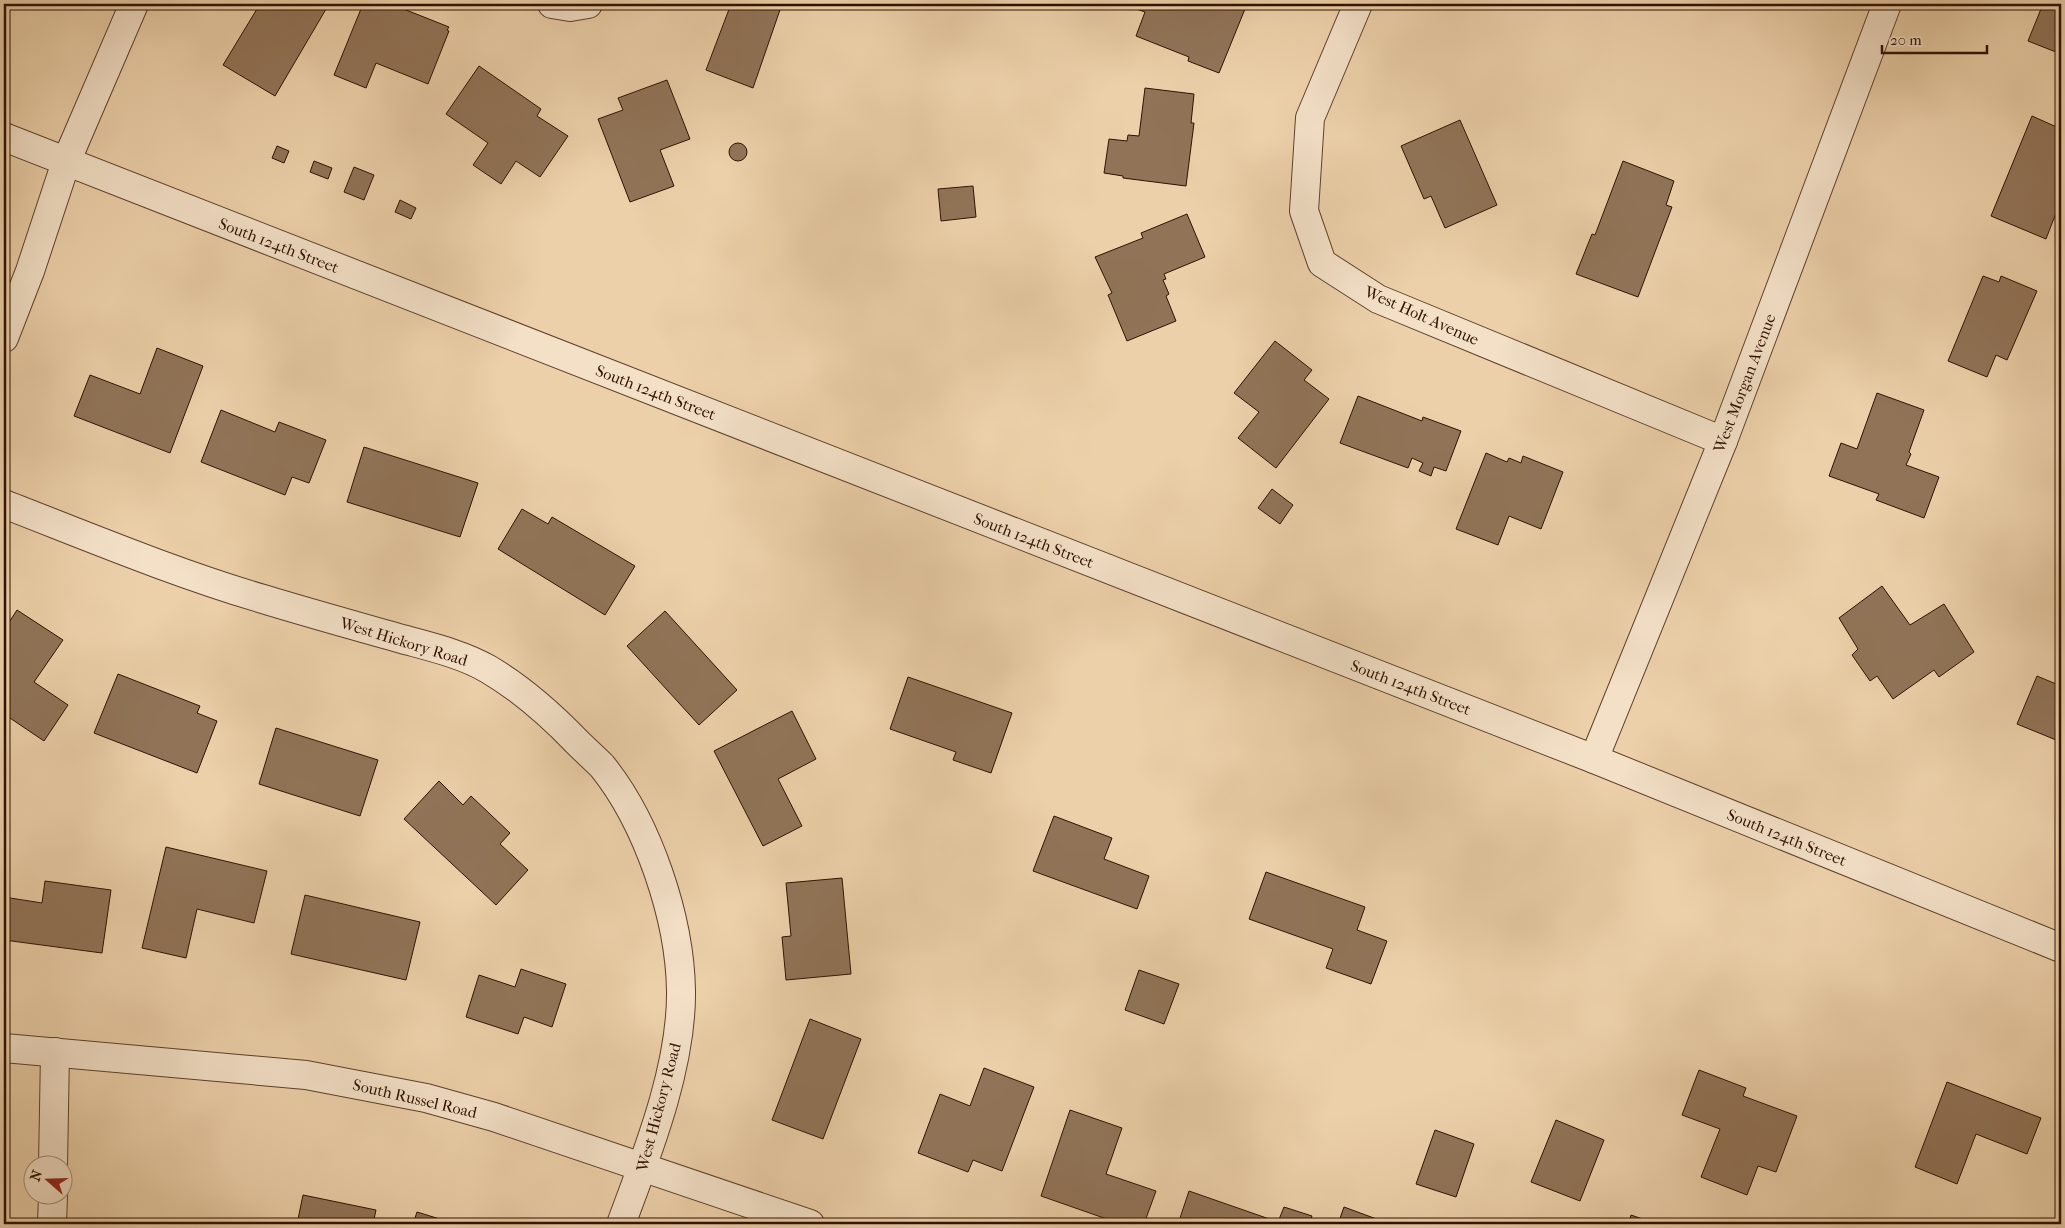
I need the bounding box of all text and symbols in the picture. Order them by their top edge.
scale bar [1882,22,1988,54]
text: 20 m [1890,31,1922,49]
street label: South 124th Street [216,214,342,277]
street label: West Holt Avenue [1361,281,1482,349]
street label: West Morgan Avenue [1709,311,1780,456]
street label: South 124th Street [593,361,719,424]
street label: South 124th Street [971,509,1097,572]
street label: West Hickory Road [337,613,470,670]
street label: South 124th Street [1348,656,1474,719]
street label: South 124th Street [1724,805,1850,870]
street label: West Hickory Road [632,1041,685,1174]
street label: South Russel Road [351,1075,479,1122]
north arrow [22,1156,72,1206]
text: N [26,1167,46,1184]

